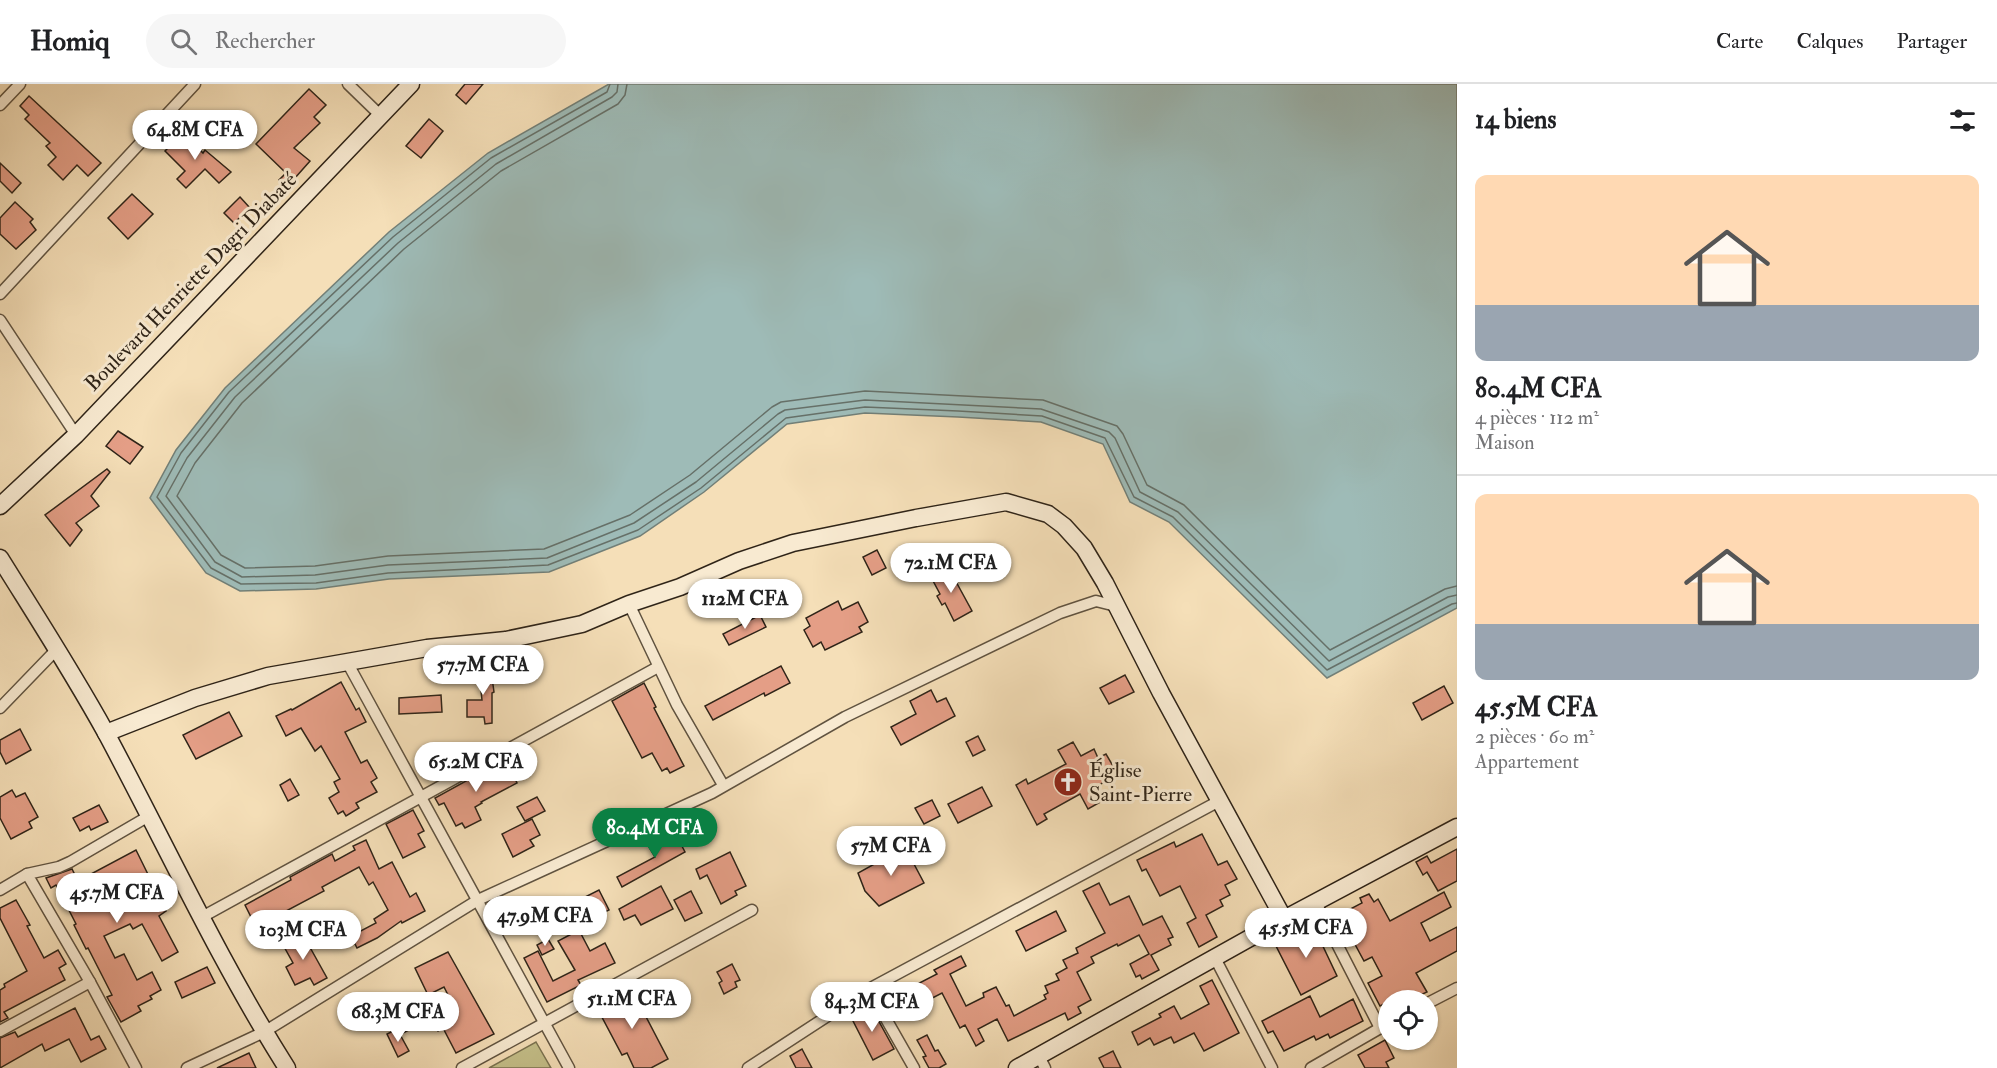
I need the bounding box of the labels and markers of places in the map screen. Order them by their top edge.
pin: 64.8M CFA [126,110,264,161]
pin: 72.1M CFA [882,543,1020,594]
pin: 112M CFA [683,579,807,630]
pin: 57.7M CFA [414,645,552,696]
pin: 65.2M CFA [407,742,545,793]
place label: Église Saint-Pierre [1089,757,1192,808]
church icon: Église Saint-Pierre [1052,766,1084,798]
pin: 80.4M CFA [586,808,724,859]
pin: 57M CFA [836,826,946,877]
pin: 45.7M CFA [48,873,186,924]
pin: 47.9M CFA [476,896,614,947]
pin: 45.5M CFA [1237,908,1375,959]
pin: 103M CFA [241,910,365,961]
pin: 51.1M CFA [563,979,701,1030]
pin: 84.3M CFA [803,982,941,1033]
pin: 68.3M CFA [329,992,467,1043]

